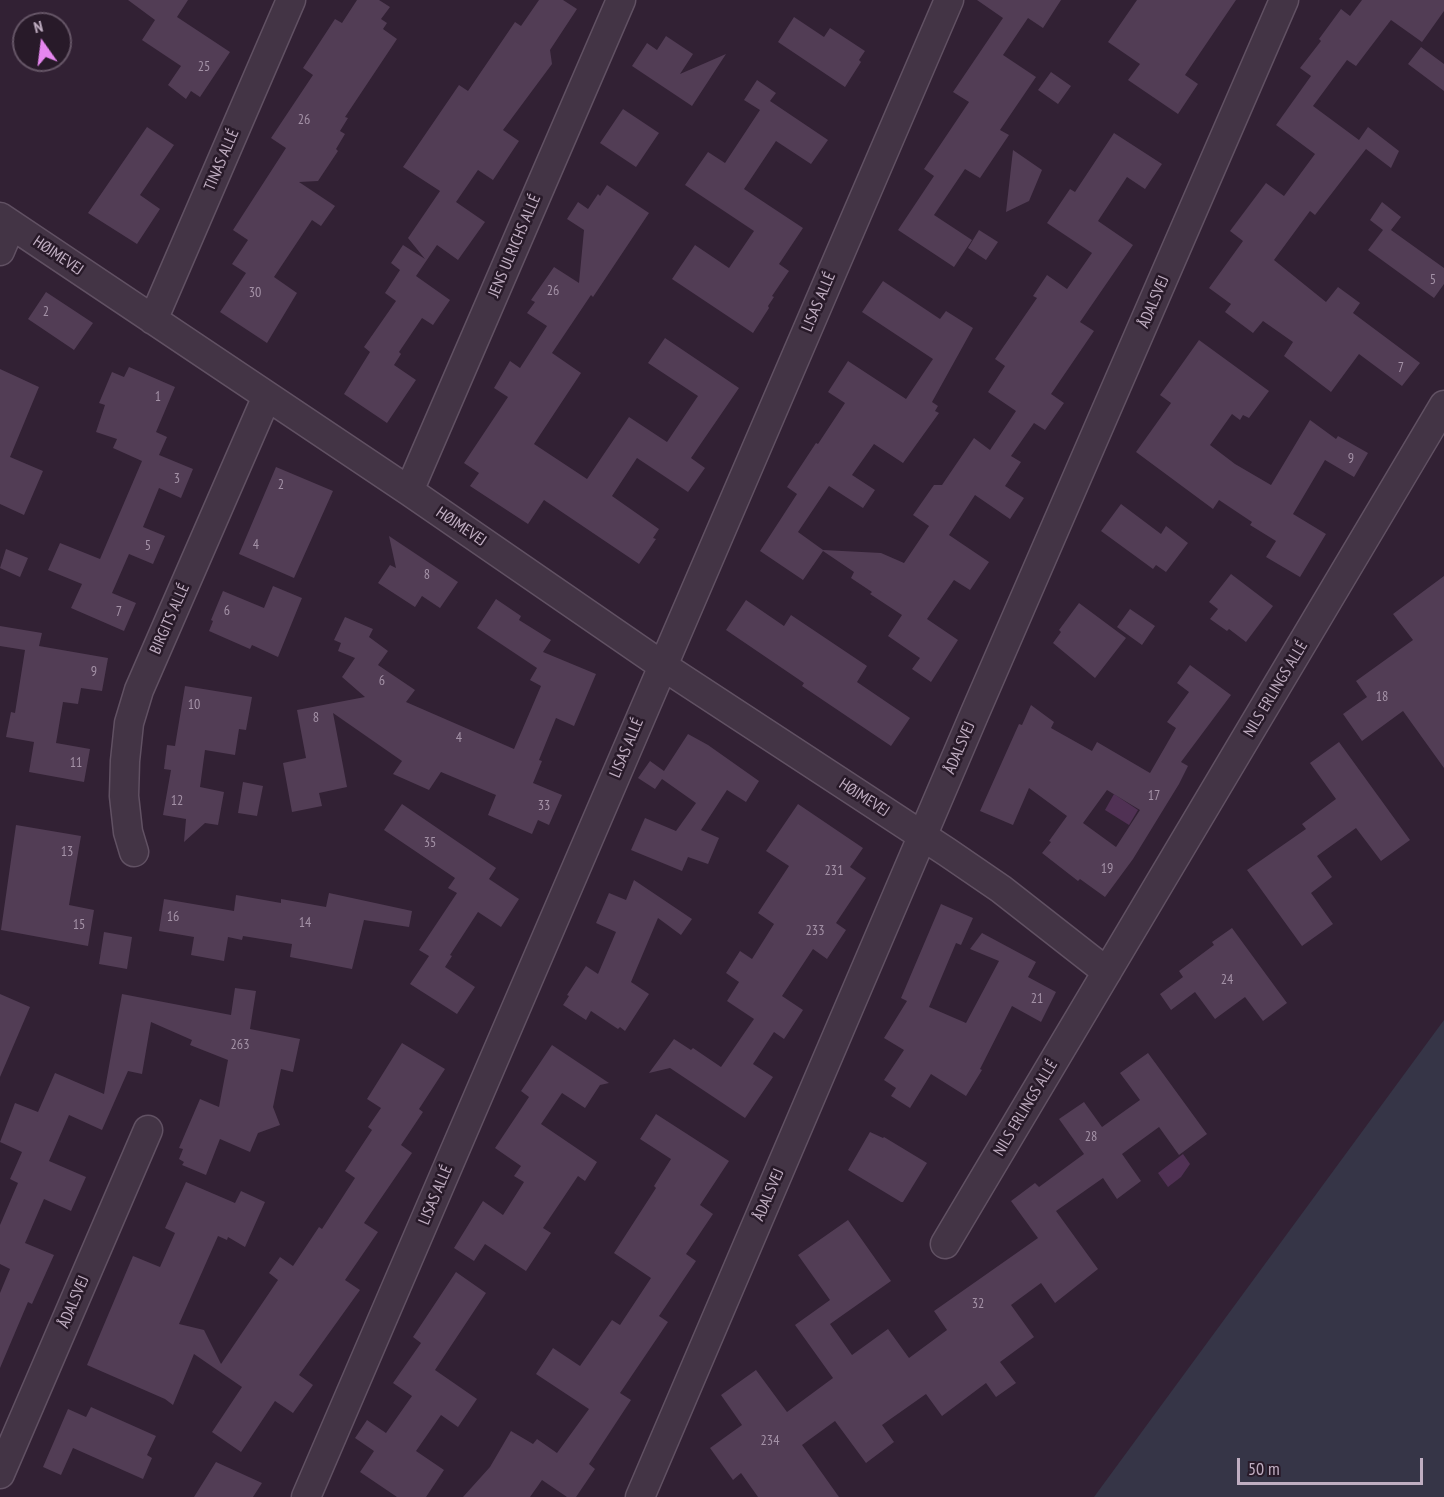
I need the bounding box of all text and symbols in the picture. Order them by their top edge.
north arrow [12,12,72,72]
text: N [32,16,45,37]
house number: 25 [198,59,210,75]
house number: 26 [298,112,310,128]
street label: TINAS ALLÉ [200,126,244,194]
street label: JENS ULRICHS ALLÉ [485,192,545,300]
street label: HØJMEVEJ [29,232,87,280]
street label: LISAS ALLÉ [798,269,840,335]
house number: 5 [1430,272,1436,288]
street label: ÅDALSVEJ [1134,273,1174,331]
house number: 26 [547,283,559,299]
house number: 30 [249,285,261,301]
house number: 2 [43,304,49,320]
house number: 7 [1398,360,1404,376]
house number: 1 [155,389,161,405]
house number: 9 [1348,451,1354,467]
house number: 3 [174,471,180,487]
house number: 2 [278,477,284,493]
street label: HØJMEVEJ [432,503,490,551]
house number: 4 [253,537,259,553]
house number: 5 [145,538,151,554]
house number: 8 [424,567,430,583]
street label: BIRGITS ALLÉ [146,581,194,657]
house number: 6 [224,603,230,619]
house number: 7 [116,604,122,620]
street label: NILS ERLINGS ALLÉ [1240,638,1312,740]
house number: 9 [91,664,97,680]
house number: 6 [379,673,385,689]
house number: 18 [1376,689,1388,705]
house number: 10 [188,697,200,713]
house number: 8 [313,710,319,726]
street label: LISAS ALLÉ [606,715,648,781]
street label: ÅDALSVEJ [940,719,980,777]
house number: 4 [456,730,462,746]
house number: 11 [70,755,82,771]
street label: HØJMEVEJ [835,775,893,821]
house number: 17 [1148,788,1160,804]
house number: 12 [171,793,183,809]
house number: 33 [538,798,550,814]
house number: 35 [424,835,436,851]
house number: 13 [61,844,73,860]
house number: 19 [1101,861,1113,877]
house number: 231 [825,863,843,879]
house number: 16 [167,909,179,925]
house number: 14 [299,915,311,931]
house number: 15 [73,917,85,933]
house number: 233 [806,923,824,939]
house number: 24 [1221,972,1233,988]
house number: 21 [1031,991,1043,1007]
house number: 263 [231,1037,249,1053]
street label: NILS ERLINGS ALLÉ [990,1057,1062,1159]
house number: 28 [1085,1129,1097,1145]
street label: LISAS ALLÉ [415,1162,457,1228]
street label: ÅDALSVEJ [749,1166,789,1224]
street label: ÅDALSVEJ [54,1273,94,1331]
house number: 32 [972,1296,984,1312]
house number: 234 [761,1433,779,1449]
scale bar [1240,1446,1426,1484]
text: 50 m [1248,1457,1280,1480]

